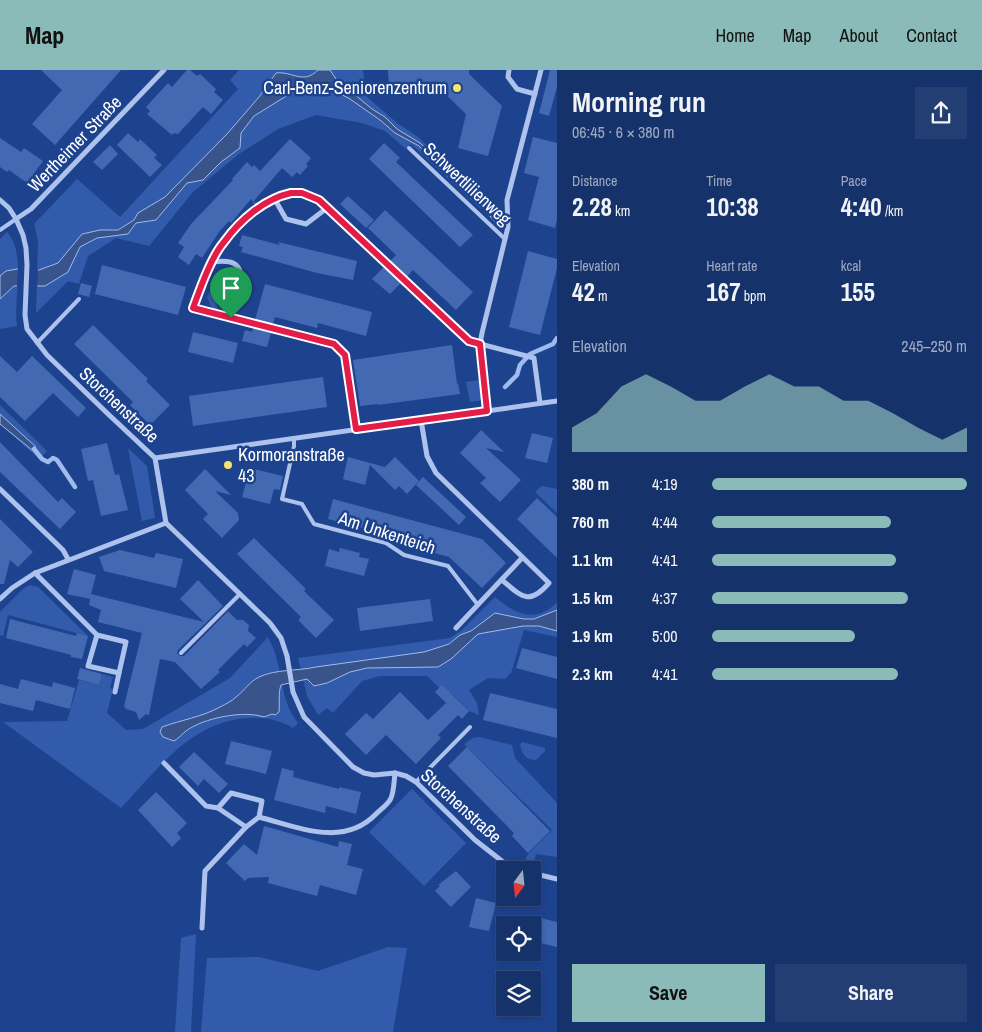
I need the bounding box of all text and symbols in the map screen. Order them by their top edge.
text: Map [25,19,64,51]
text: Home [715,23,755,48]
text: Map [783,23,812,48]
text: About [840,23,878,48]
text: Contact [906,23,957,48]
place label: Carl-Benz-Seniorenzentrum [263,75,447,100]
marker: Carl-Benz-Seniorenzentrum [451,82,463,94]
text: Morning run [572,83,706,121]
button: share [915,87,967,139]
street label: Wertheimer Straße [22,90,127,197]
text: 06:45 · 6 × 380 m [572,121,675,143]
street label: Schwertlilienweg [418,136,517,231]
text: Distance [572,172,617,190]
text: Time [706,172,732,190]
text: Pace [841,172,867,190]
text: 2.28 [572,190,612,224]
text: 10:38 [706,190,759,224]
text: 4:40 [841,190,882,224]
text: km [612,202,630,220]
text: /km [882,202,903,220]
text: Elevation [572,257,620,275]
text: Heart rate [706,257,757,275]
text: kcal [841,257,861,275]
pin [210,267,252,318]
icon: arrive [217,274,245,302]
text: 42 [572,275,595,309]
text: 167 [706,275,741,309]
text: 155 [841,275,875,309]
text: m [595,287,608,305]
text: bpm [741,287,766,305]
text: Elevation [572,335,627,357]
text: 245–250 m [901,335,967,357]
street label: Storchenstraße [74,361,165,448]
place label: Kormoranstraße 43 [238,442,345,488]
marker: Kormoranstraße 43 [222,459,234,471]
text: 380 m [572,473,609,495]
text: 4:19 [652,473,678,495]
street label: Am Unkenteich [334,505,439,560]
text: 760 m [572,511,609,533]
text: 4:44 [652,511,678,533]
text: 1.1 km [572,549,613,571]
text: 4:41 [652,549,678,571]
text: 1.5 km [572,587,613,609]
text: 4:37 [652,587,678,609]
text: 1.9 km [572,625,613,647]
text: 5:00 [652,625,678,647]
text: 2.3 km [572,663,613,685]
text: 4:41 [652,663,678,685]
street label: Storchenstraße [415,763,507,849]
north arrow [496,861,541,906]
map controls [496,861,541,1016]
button: locate [496,916,541,961]
button: Save [572,964,765,1022]
button: Share [775,964,967,1022]
button: layers [496,971,541,1016]

